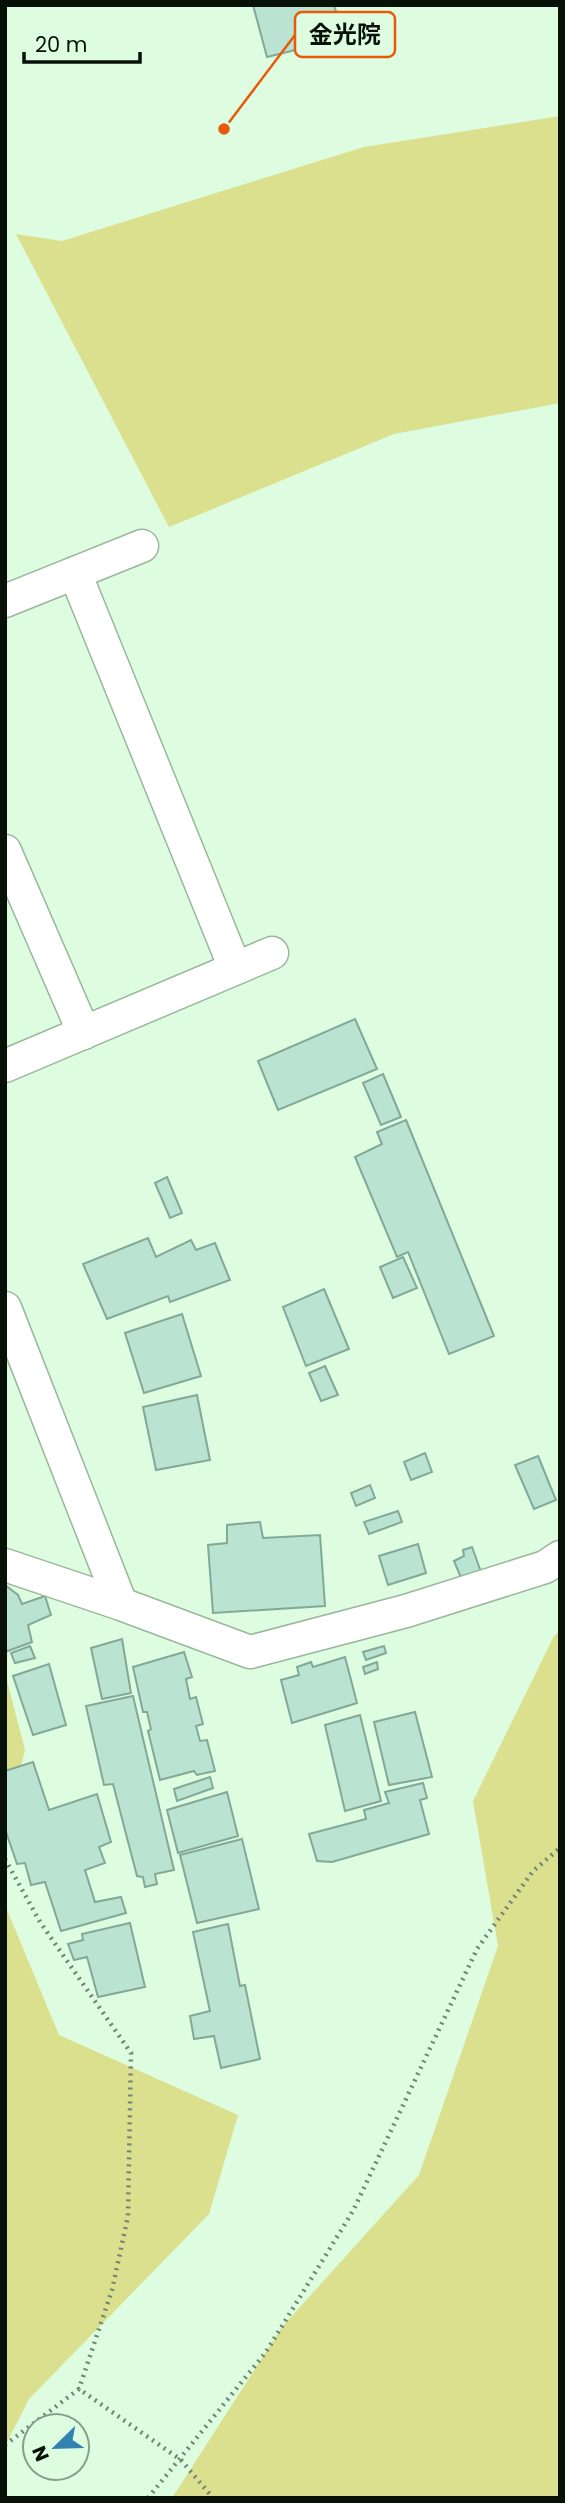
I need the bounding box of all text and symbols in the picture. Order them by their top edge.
callout: 金光院 [295,12,395,57]
text: 金光院 [309,18,381,51]
scale bar [24,21,140,65]
text: 20 m [35,30,88,59]
north arrow [21,2412,91,2482]
text: N [26,2442,56,2465]

